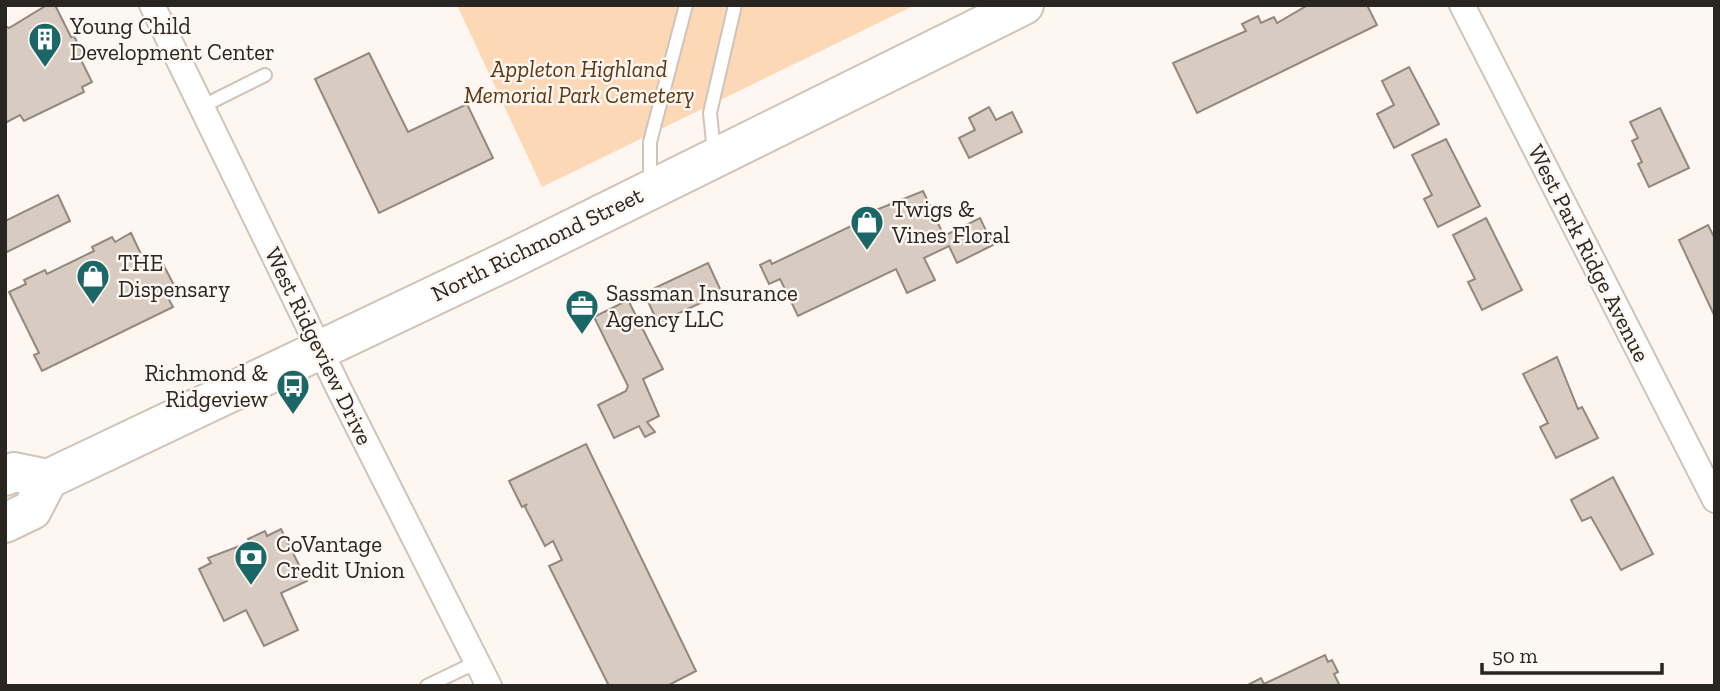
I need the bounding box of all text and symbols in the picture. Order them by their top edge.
place label: Young Child Development Center [69,12,275,66]
building icon: Young Child Development Center [26,20,64,69]
park label: Appleton Highland Memorial Park Cemetery [464,55,695,109]
street label: West Park Ridge Avenue [1522,140,1656,366]
street label: North Richmond Street [427,180,648,307]
place label: Twigs & Vines Floral [891,195,1010,249]
shop icon: Twigs & Vines Floral [848,203,886,252]
street label: West Ridgeview Drive [259,243,379,449]
place label: THE Dispensary [118,249,230,303]
shop icon: THE Dispensary [74,257,112,306]
place label: Sassman Insurance Agency LLC [606,279,798,333]
office icon: Sassman Insurance Agency LLC [563,287,601,336]
place label: Richmond & Ridgeview [144,359,268,413]
bus stop icon: Richmond & Ridgeview [274,367,312,416]
place label: CoVantage Credit Union [276,530,405,584]
bank icon: CoVantage Credit Union [232,538,270,587]
scale bar [1482,632,1662,676]
text: 50 m [1492,643,1538,668]

